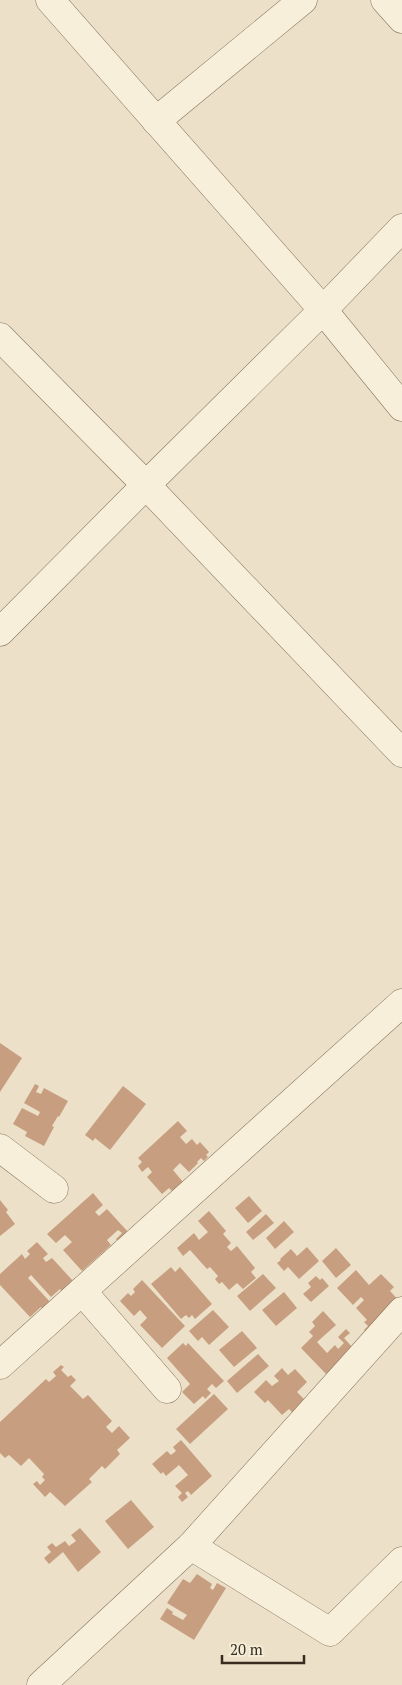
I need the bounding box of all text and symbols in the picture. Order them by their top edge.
scale bar [222,1632,304,1664]
text: 20 m [230,1639,263,1659]

